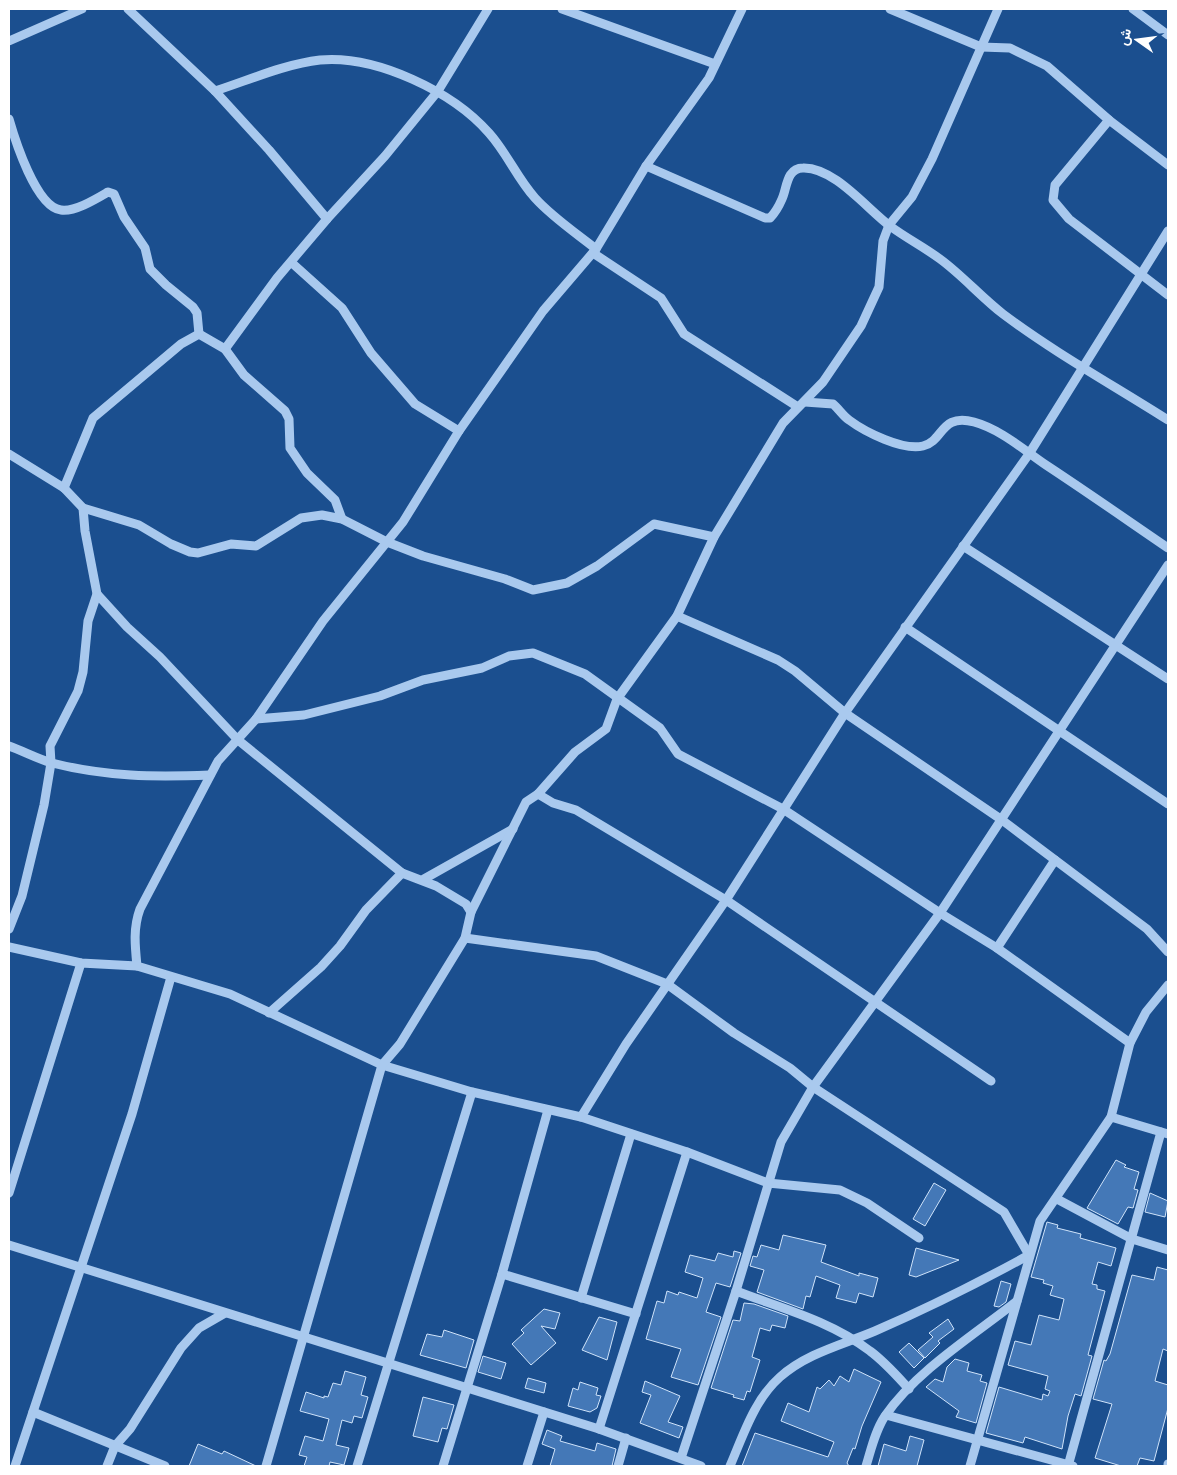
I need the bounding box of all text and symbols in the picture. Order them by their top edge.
north arrow [1112,15,1162,65]
text: ش [1115,27,1135,47]

